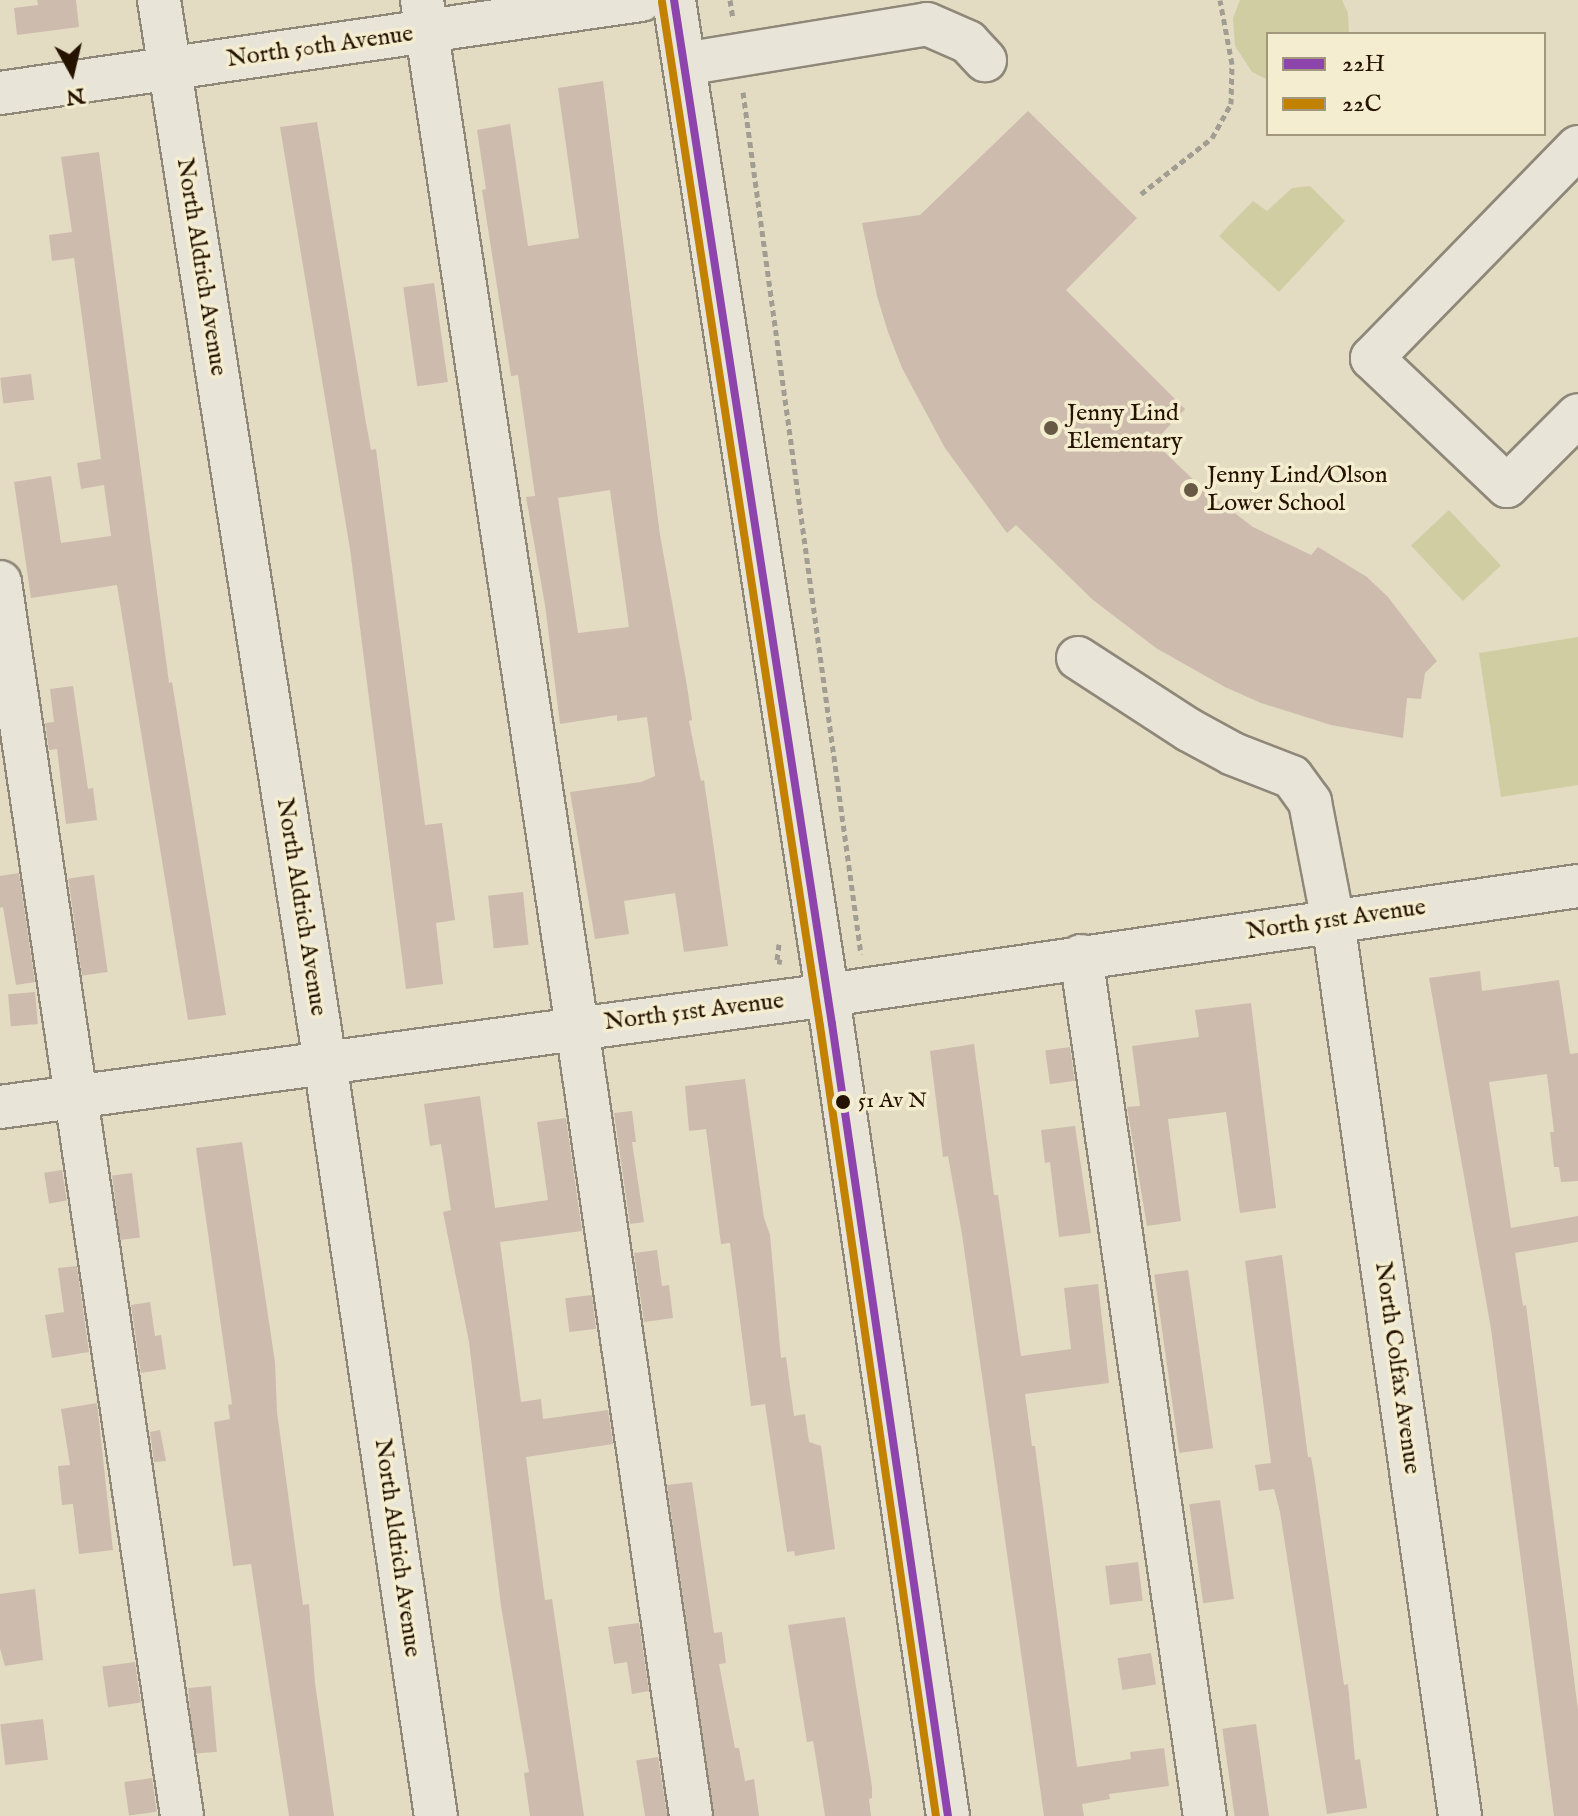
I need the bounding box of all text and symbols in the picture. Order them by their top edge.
street label: North 50th Avenue [225,20,415,74]
north arrow [32,32,112,112]
legend [1266,32,1546,136]
text: 22H [1342,49,1385,80]
text: N [64,81,87,111]
text: 22C [1342,89,1382,120]
street label: North Aldrich Avenue [170,156,232,378]
place label: Jenny Lind Elementary [1067,400,1183,456]
marker: Jenny Lind Elementary [1042,419,1060,437]
place label: Jenny Lind/Olson Lower School [1207,462,1387,518]
marker: Jenny Lind/Olson Lower School [1182,481,1200,499]
street label: North Aldrich Avenue [270,796,332,1018]
street label: North 51st Avenue [1244,893,1428,947]
street label: North 51st Avenue [602,987,786,1037]
place label: 51 Av N [858,1089,927,1115]
marker: 51 Av N [835,1094,851,1110]
street label: North Colfax Avenue [1368,1260,1426,1476]
street label: North Aldrich Avenue [367,1437,427,1659]

